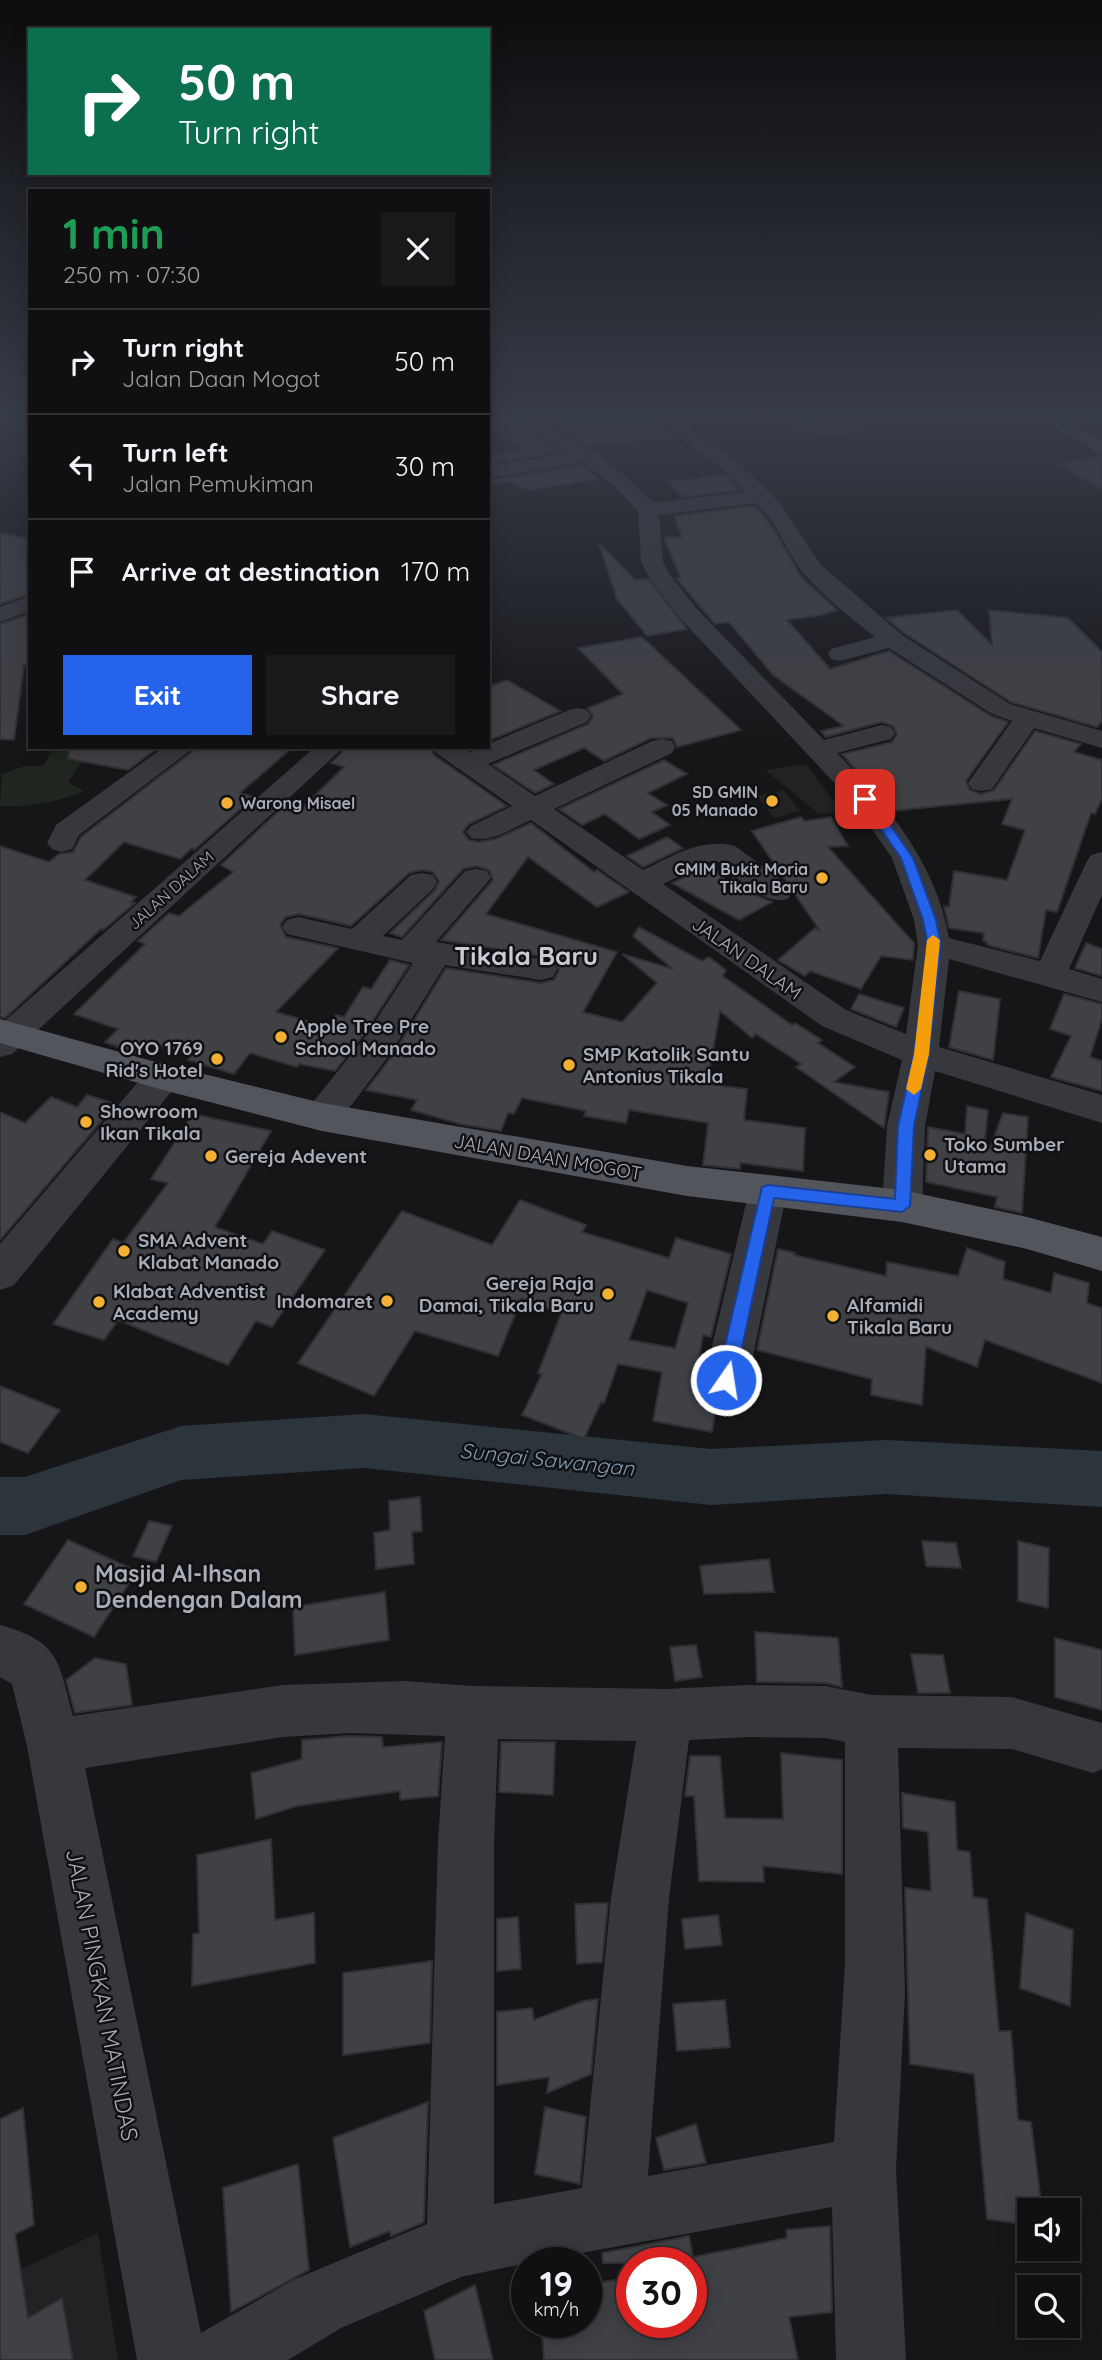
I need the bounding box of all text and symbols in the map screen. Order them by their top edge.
text: 50 m [178,51,295,112]
icon: right [63,56,154,147]
text: Turn right [178,112,319,152]
text: 1 min [63,207,165,260]
button: close [381,212,455,286]
text: 250 m · 07:30 [63,260,201,289]
text: Turn right [122,331,244,364]
icon: right [63,343,101,381]
text: 50 m [395,345,455,378]
text: Jalan Daan Mogot [122,364,321,393]
text: Turn left [122,436,229,469]
icon: left [63,448,101,486]
text: 30 m [395,450,455,483]
text: Jalan Pemukiman [122,469,314,498]
icon: arrive [63,553,101,591]
text: Arrive at destination [122,555,380,588]
text: 170 m [401,555,470,588]
button: Exit [63,655,252,735]
button: Share [266,655,455,735]
pin [835,769,895,829]
icon: arrive [846,780,884,818]
place label: SD GMIN 05 Manado [672,782,758,820]
place label: Warong Misael [241,793,355,813]
marker: SD GMIN 05 Manado [764,793,780,809]
marker: Warong Misael [219,795,235,811]
street label: JALAN DALAM [124,846,218,934]
place label: GMIM Bukit Moria Tikala Baru [674,859,808,897]
marker: GMIM Bukit Moria Tikala Baru [814,870,830,886]
street label: JALAN DALAM [688,911,806,1005]
district label: Tikala Baru [454,939,598,972]
place label: Apple Tree Pre School Manado [295,1014,436,1060]
marker: Apple Tree Pre School Manado [273,1029,289,1045]
place label: OYO 1769 Rid's Hotel [105,1036,203,1082]
place label: SMP Katolik Santu Antonius Tikala [583,1042,750,1088]
marker: OYO 1769 Rid's Hotel [209,1051,225,1067]
marker: SMP Katolik Santu Antonius Tikala [561,1057,577,1073]
place label: Showroom Ikan Tikala [100,1099,201,1145]
marker: Showroom Ikan Tikala [78,1114,94,1130]
street label: JALAN DAAN MOGOT [452,1129,644,1185]
place label: Toko Sumber Utama [944,1132,1064,1178]
place label: Gereja Adevent [225,1144,367,1168]
marker: Toko Sumber Utama [922,1147,938,1163]
marker: Gereja Adevent [203,1148,219,1164]
place label: SMA Advent Klabat Manado [138,1228,279,1274]
marker: SMA Advent Klabat Manado [116,1243,132,1259]
place label: Gereja Raja Damai, Tikala Baru [419,1271,594,1317]
place label: Klabat Adventist Academy [113,1279,266,1325]
marker: Gereja Raja Damai, Tikala Baru [600,1286,616,1302]
place label: Indomaret [276,1289,373,1313]
marker: Indomaret [379,1293,395,1309]
place label: Alfamidi Tikala Baru [847,1293,952,1339]
marker: Klabat Adventist Academy [91,1294,107,1310]
marker: Alfamidi Tikala Baru [825,1308,841,1324]
position arrow [689,1343,763,1417]
water label: Sungai Sawangan [459,1437,636,1481]
place label: Masjid Al-Ihsan Dendengan Dalam [95,1559,303,1614]
marker: Masjid Al-Ihsan Dendengan Dalam [73,1579,89,1595]
street label: JALAN PINGKAN MATINDAS [60,1846,145,2143]
map controls [1017,2198,1080,2338]
button: sound [1017,2198,1080,2261]
speed limit sign: 30 [616,2247,707,2338]
text: 19 [540,2261,573,2305]
button: search [1017,2275,1080,2338]
text: km/h [534,2298,579,2321]

